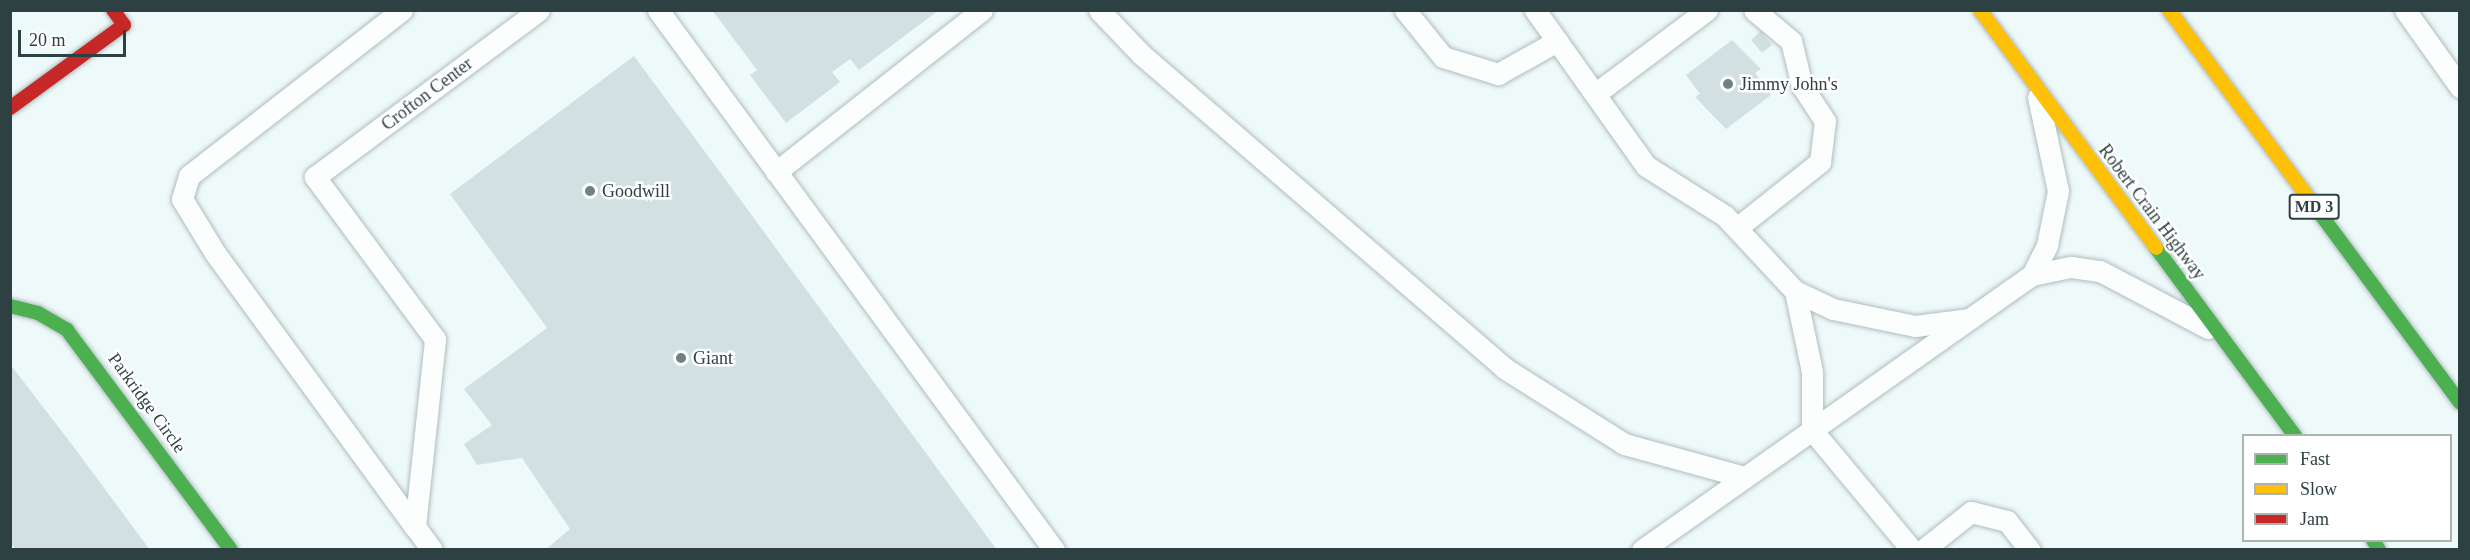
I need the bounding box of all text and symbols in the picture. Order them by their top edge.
scale bar [21,18,129,56]
text: 20 m [29,30,66,50]
street label: Crofton Center [377,53,477,135]
place label: Jimmy John's [1740,73,1838,95]
marker: Jimmy John's [1721,77,1735,91]
street label: Robert Crain Highway [2094,140,2210,284]
place label: Goodwill [602,180,670,202]
marker: Goodwill [583,184,597,198]
road number: MD 3 [2288,194,2340,220]
place label: Giant [693,347,733,369]
street label: Parkridge Circle [103,349,191,457]
marker: Giant [674,351,688,365]
legend [2242,434,2452,542]
text: Fast [2300,449,2330,469]
text: Slow [2300,479,2337,499]
text: Jam [2300,509,2329,529]

